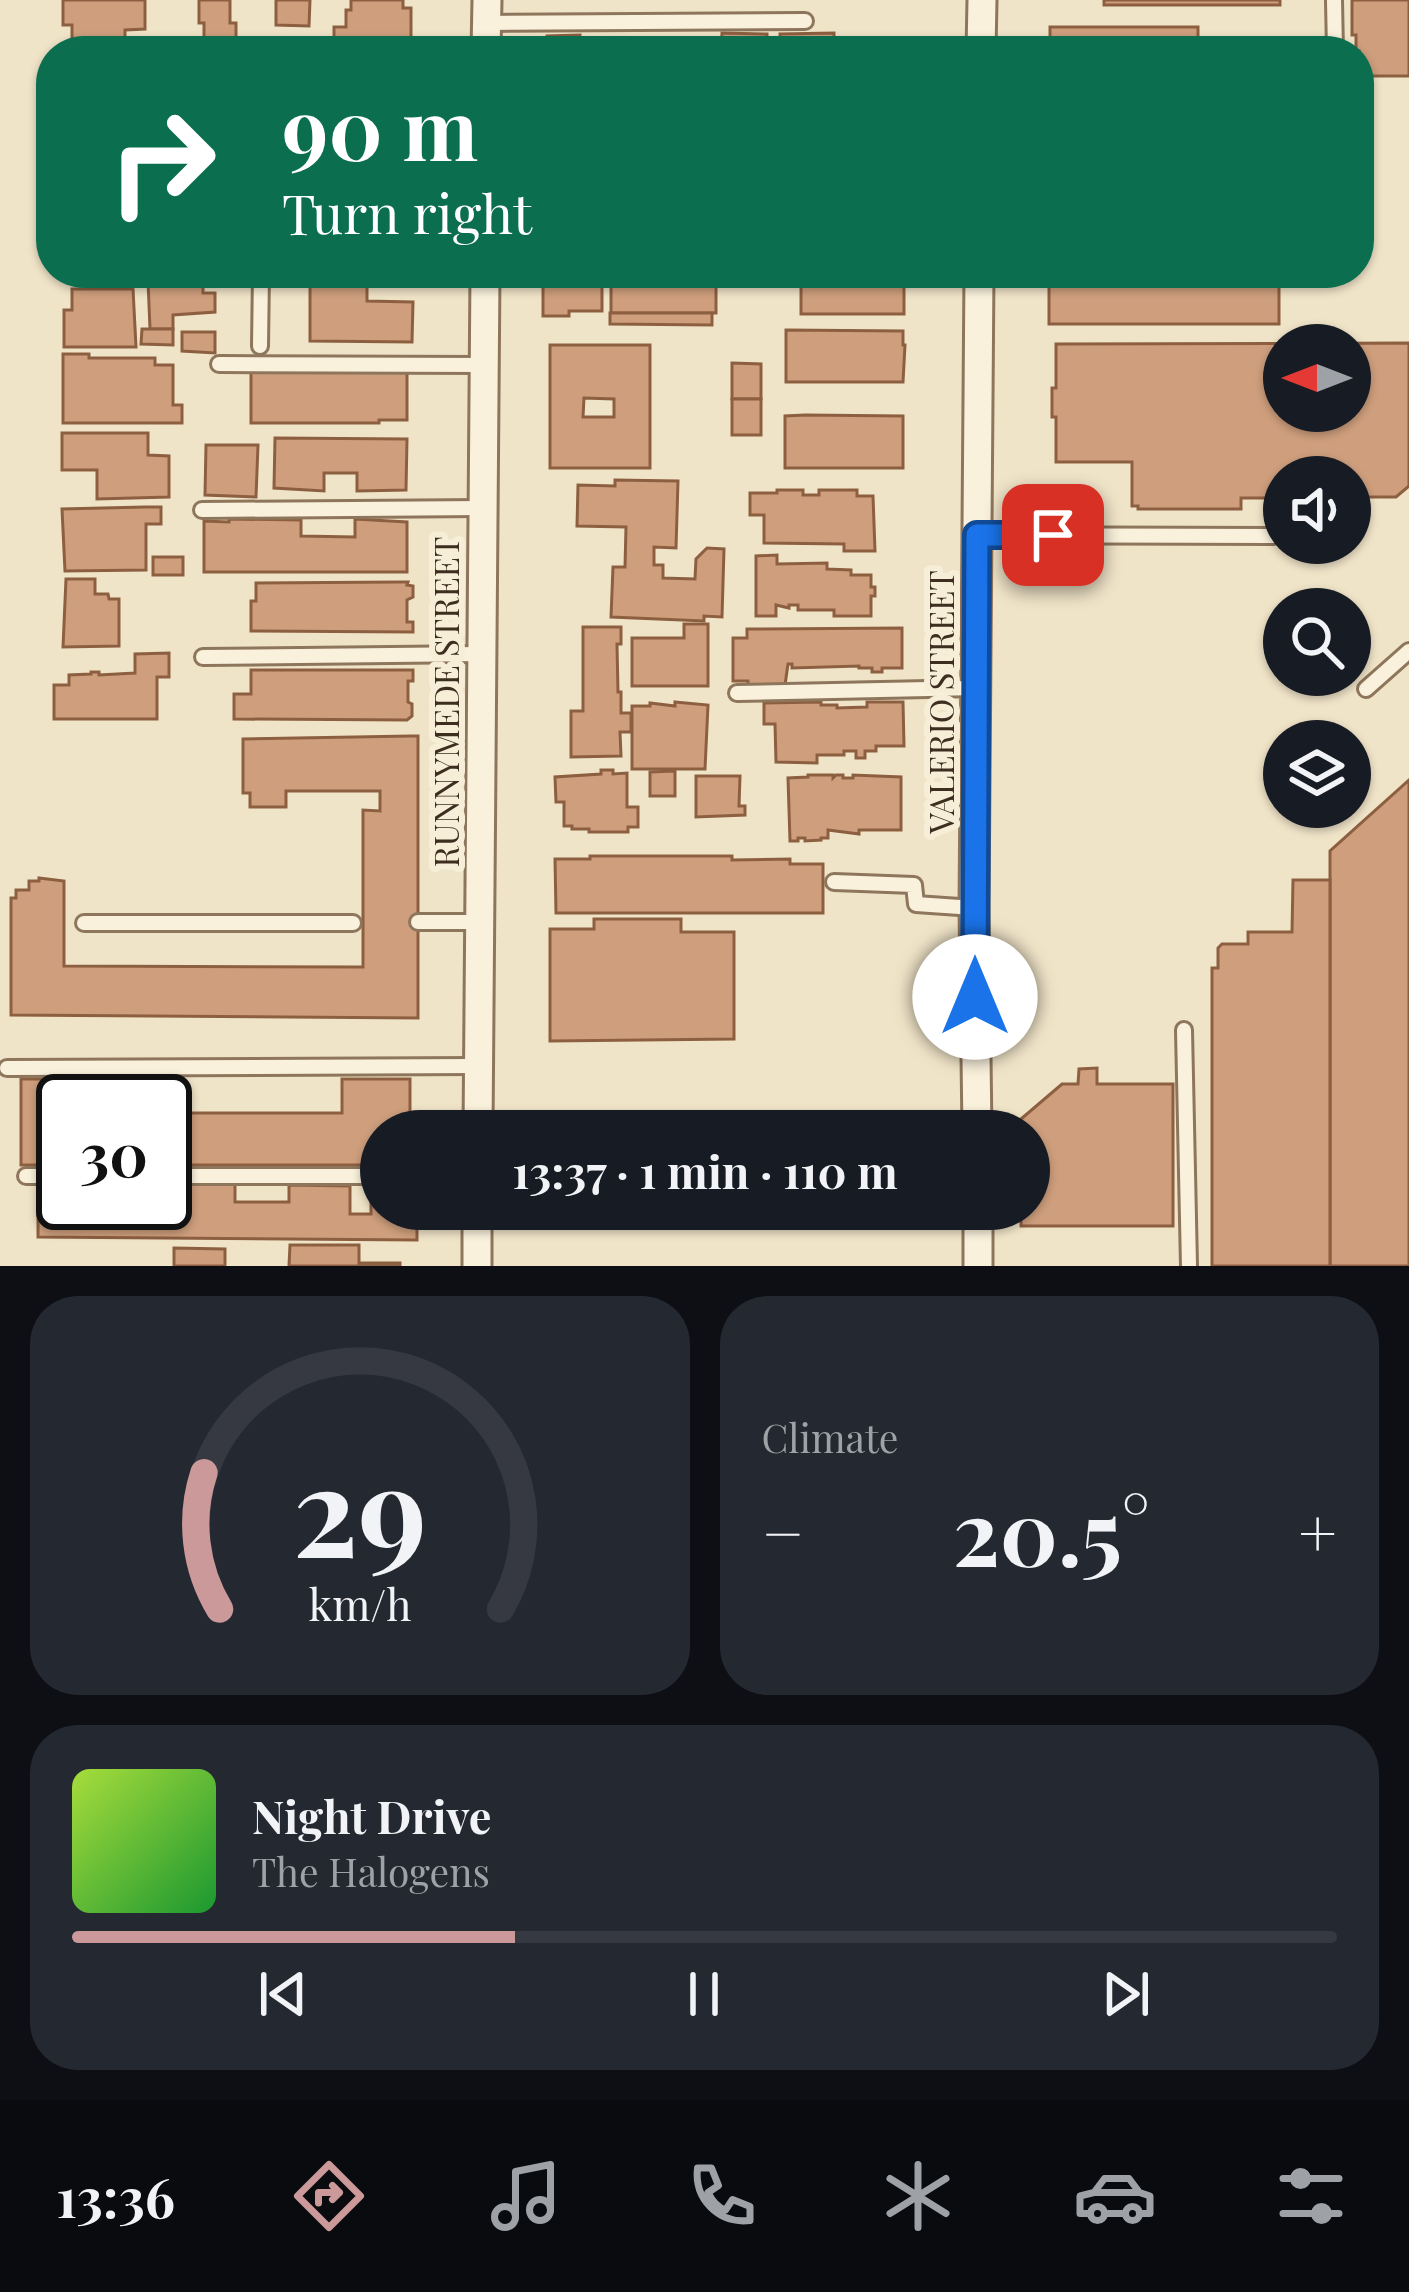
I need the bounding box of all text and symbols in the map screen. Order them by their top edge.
text: 90 m [282,70,478,182]
icon: right [84,84,240,240]
text: Turn right [282,177,532,249]
north arrow [1263,324,1371,432]
map controls [1263,324,1371,828]
button: sound [1263,456,1371,564]
pin [1002,484,1104,586]
icon: arrive [1020,502,1086,568]
street label: RUNNYMEDE STREET [423,537,467,867]
street label: VALERIO STREET [918,570,962,835]
button: search [1263,588,1371,696]
button: layers [1263,720,1371,828]
position arrow [912,934,1038,1060]
speed limit sign: 30 [36,1074,192,1230]
text: 13:37 · 1 min · 110 m [512,1140,898,1200]
text: Climate [762,1411,899,1463]
text: 29 [293,1423,427,1589]
text: 20.5° [953,1470,1150,1590]
text: − [762,1487,804,1575]
text: + [1298,1487,1337,1575]
text: km/h [308,1574,411,1631]
text: Night Drive [252,1785,491,1845]
text: The Halogens [252,1845,490,1897]
icon: previous [250,1961,316,2027]
icon: pause [671,1961,737,2027]
icon: next [1093,1961,1159,2027]
icon: directions [287,2154,371,2238]
icon: music [484,2154,568,2238]
icon: phone [680,2154,764,2238]
icon: climate [876,2154,960,2238]
icon: car [1073,2154,1157,2238]
icon: filters [1269,2154,1353,2238]
text: 13:36 [56,2160,175,2232]

